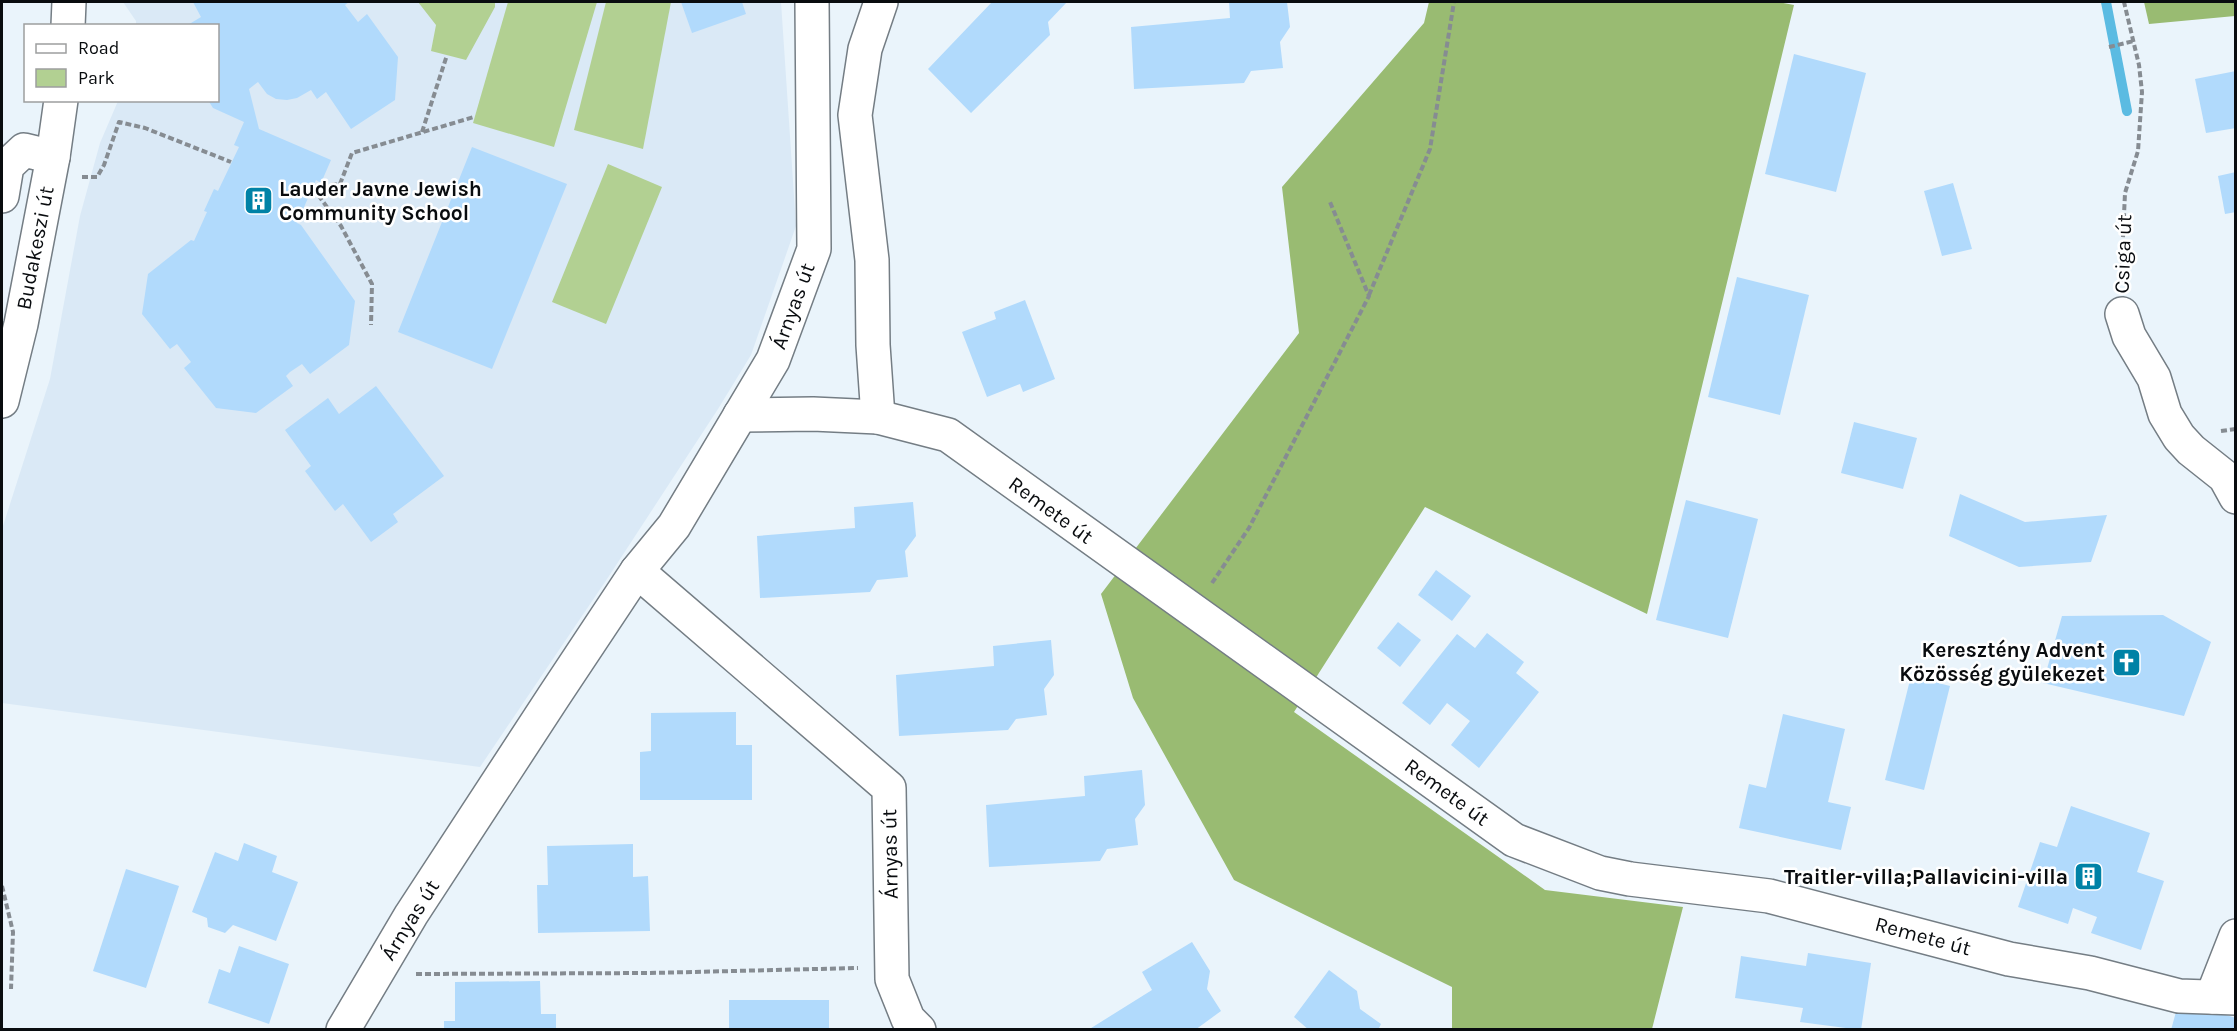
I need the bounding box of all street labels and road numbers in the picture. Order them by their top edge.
street label: Budakeszi út [11,184,59,312]
street label: Csiga út [2110,214,2136,294]
street label: Árnyas út [766,259,820,353]
street label: Remete út [1004,471,1098,549]
street label: Remete út [1400,753,1494,831]
street label: Árnyas út [877,809,903,899]
street label: Árnyas út [376,875,444,965]
street label: Remete út [1872,912,1974,960]

